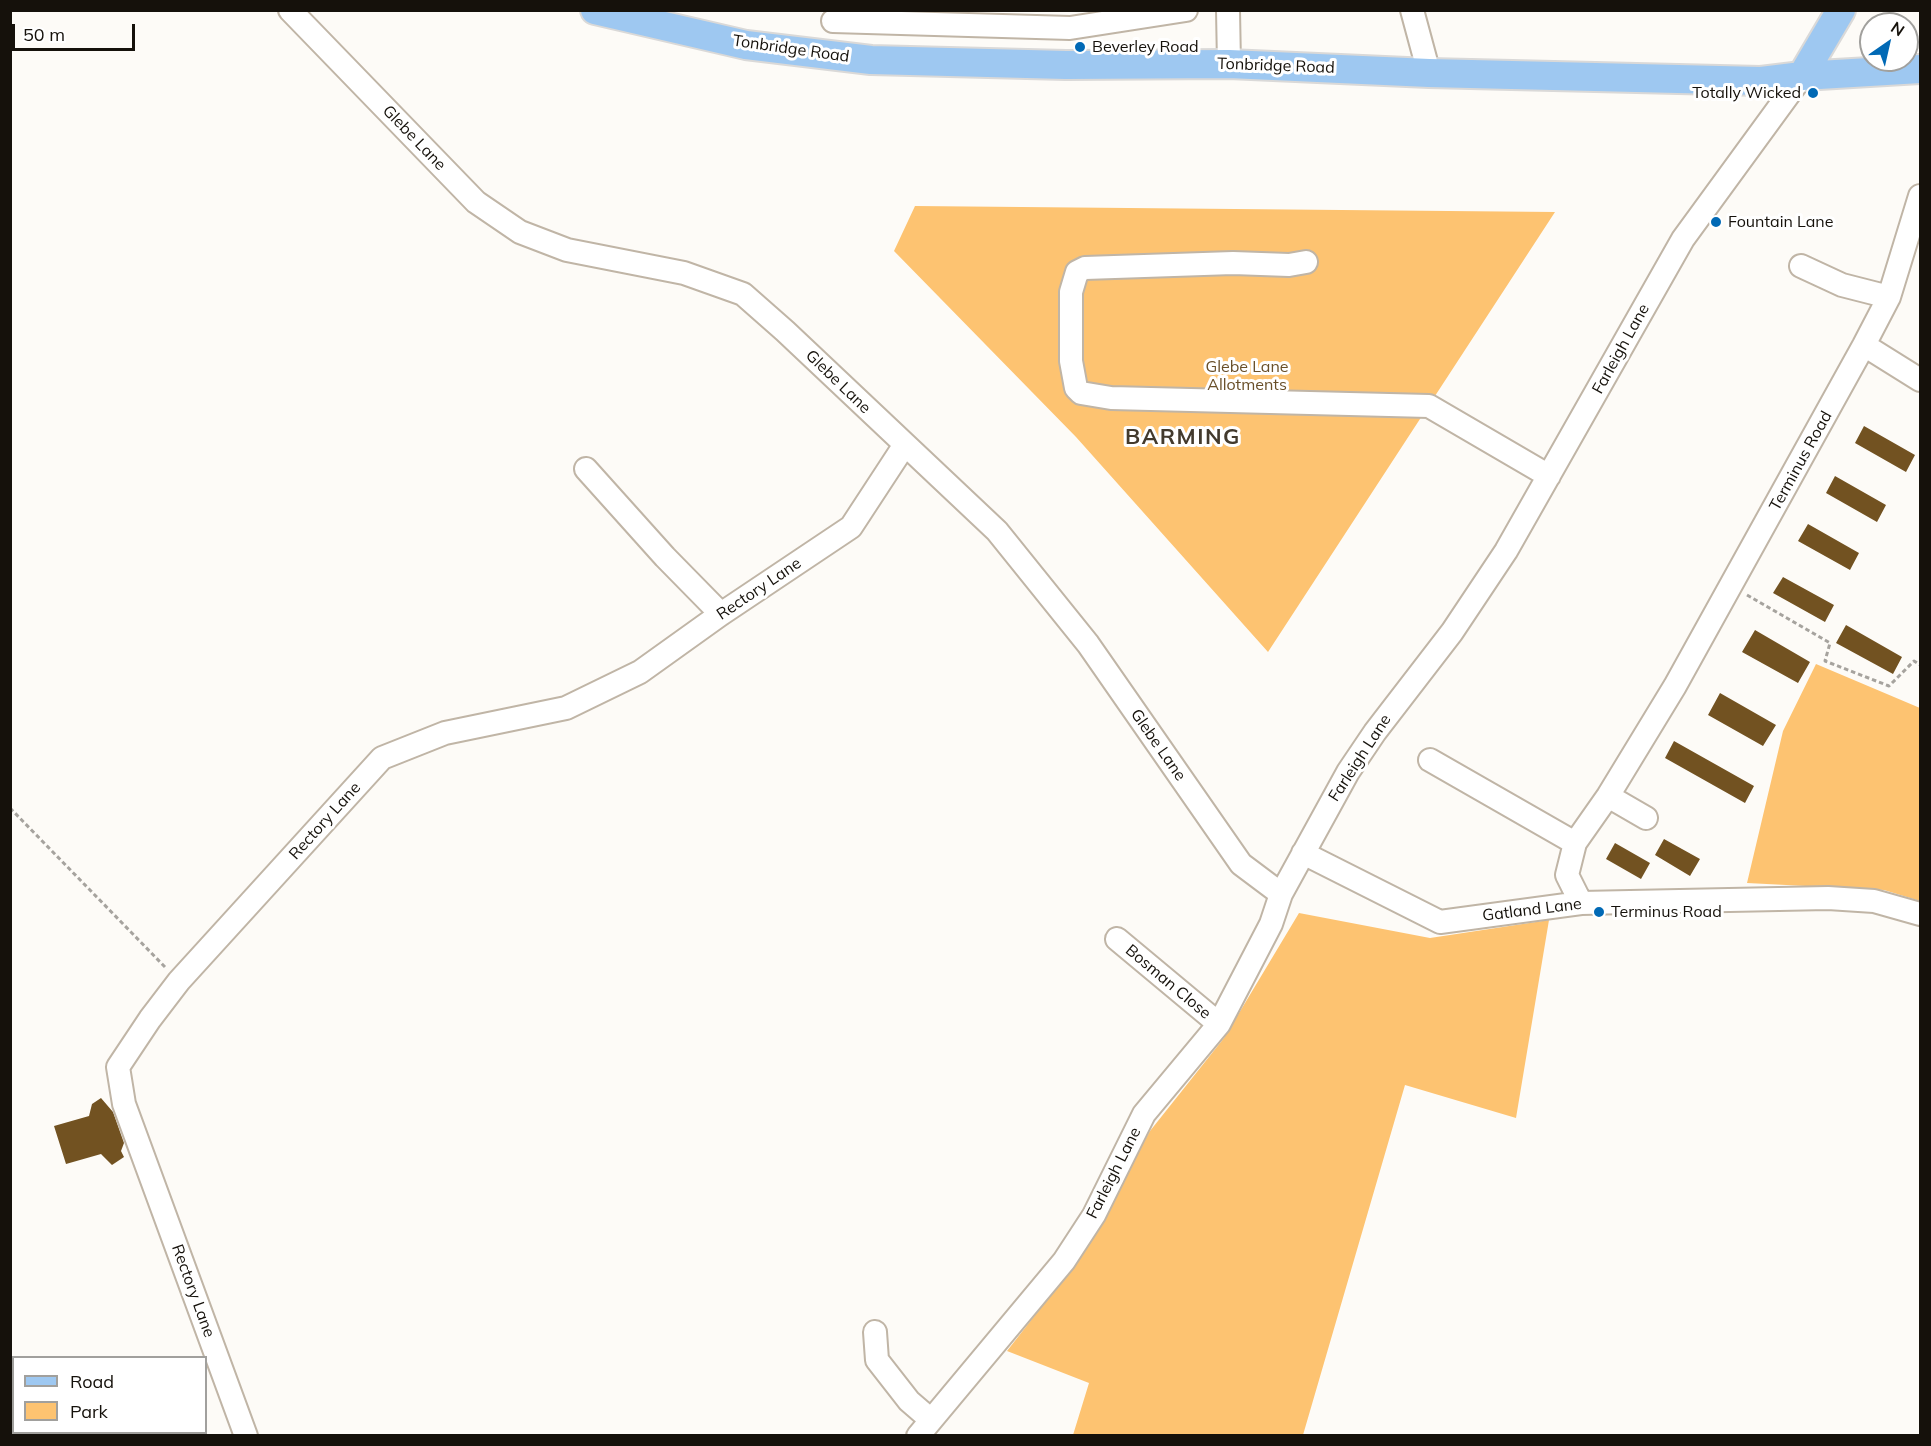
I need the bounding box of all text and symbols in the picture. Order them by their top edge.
scale bar [15,12,138,50]
north arrow [1859,12,1919,72]
text: N [1887,17,1909,40]
text: 50 m [23,23,65,46]
street label: Tonbridge Road [731,31,851,67]
place label: Beverley Road [1092,37,1199,57]
marker: Beverley Road [1073,40,1087,54]
street label: Tonbridge Road [1217,54,1335,78]
place label: Totally Wicked [1692,83,1801,103]
marker: Totally Wicked [1806,86,1820,100]
street label: Glebe Lane [378,101,450,175]
place label: Fountain Lane [1728,212,1833,232]
marker: Fountain Lane [1709,215,1723,229]
street label: Farleigh Lane [1588,301,1654,397]
street label: Glebe Lane [801,346,875,418]
park label: Glebe Lane Allotments [1205,357,1289,395]
street label: Terminus Road [1766,408,1836,514]
district label: BARMING [1125,424,1241,450]
street label: Rectory Lane [713,554,805,624]
street label: Glebe Lane [1126,705,1190,785]
street label: Farleigh Lane [1325,711,1395,805]
street label: Rectory Lane [285,778,365,864]
street label: Gatland Lane [1481,894,1583,926]
place label: Terminus Road [1611,902,1722,922]
marker: Terminus Road [1592,905,1606,919]
street label: Bosman Close [1121,941,1215,1023]
street label: Farleigh Lane [1083,1124,1145,1222]
street label: Rectory Lane [167,1242,219,1340]
legend [12,1356,207,1434]
text: Road [70,1370,114,1393]
text: Park [70,1400,108,1423]

